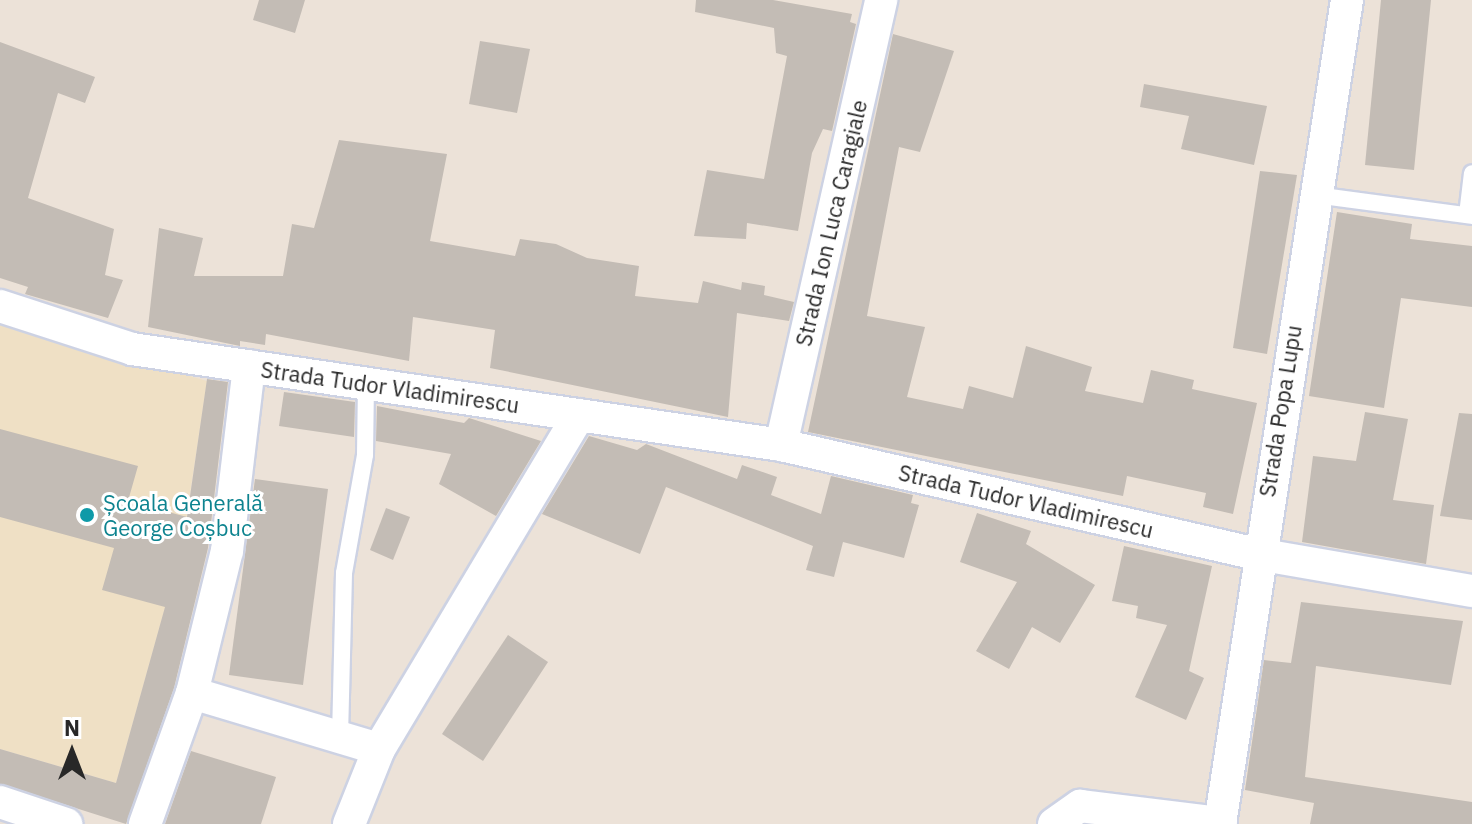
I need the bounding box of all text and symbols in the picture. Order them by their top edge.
street label: Strada Ion Luca Caragiale [790,97,872,349]
street label: Strada Popa Lupu [1253,323,1307,499]
street label: Strada Tudor Vladimirescu [259,356,521,418]
street label: Strada Tudor Vladimirescu [896,459,1156,543]
place label: Școala Generală George Coșbuc [103,489,263,540]
marker: Școala Generală George Coșbuc [78,506,96,524]
north arrow [32,712,112,792]
text: N [64,713,80,742]

